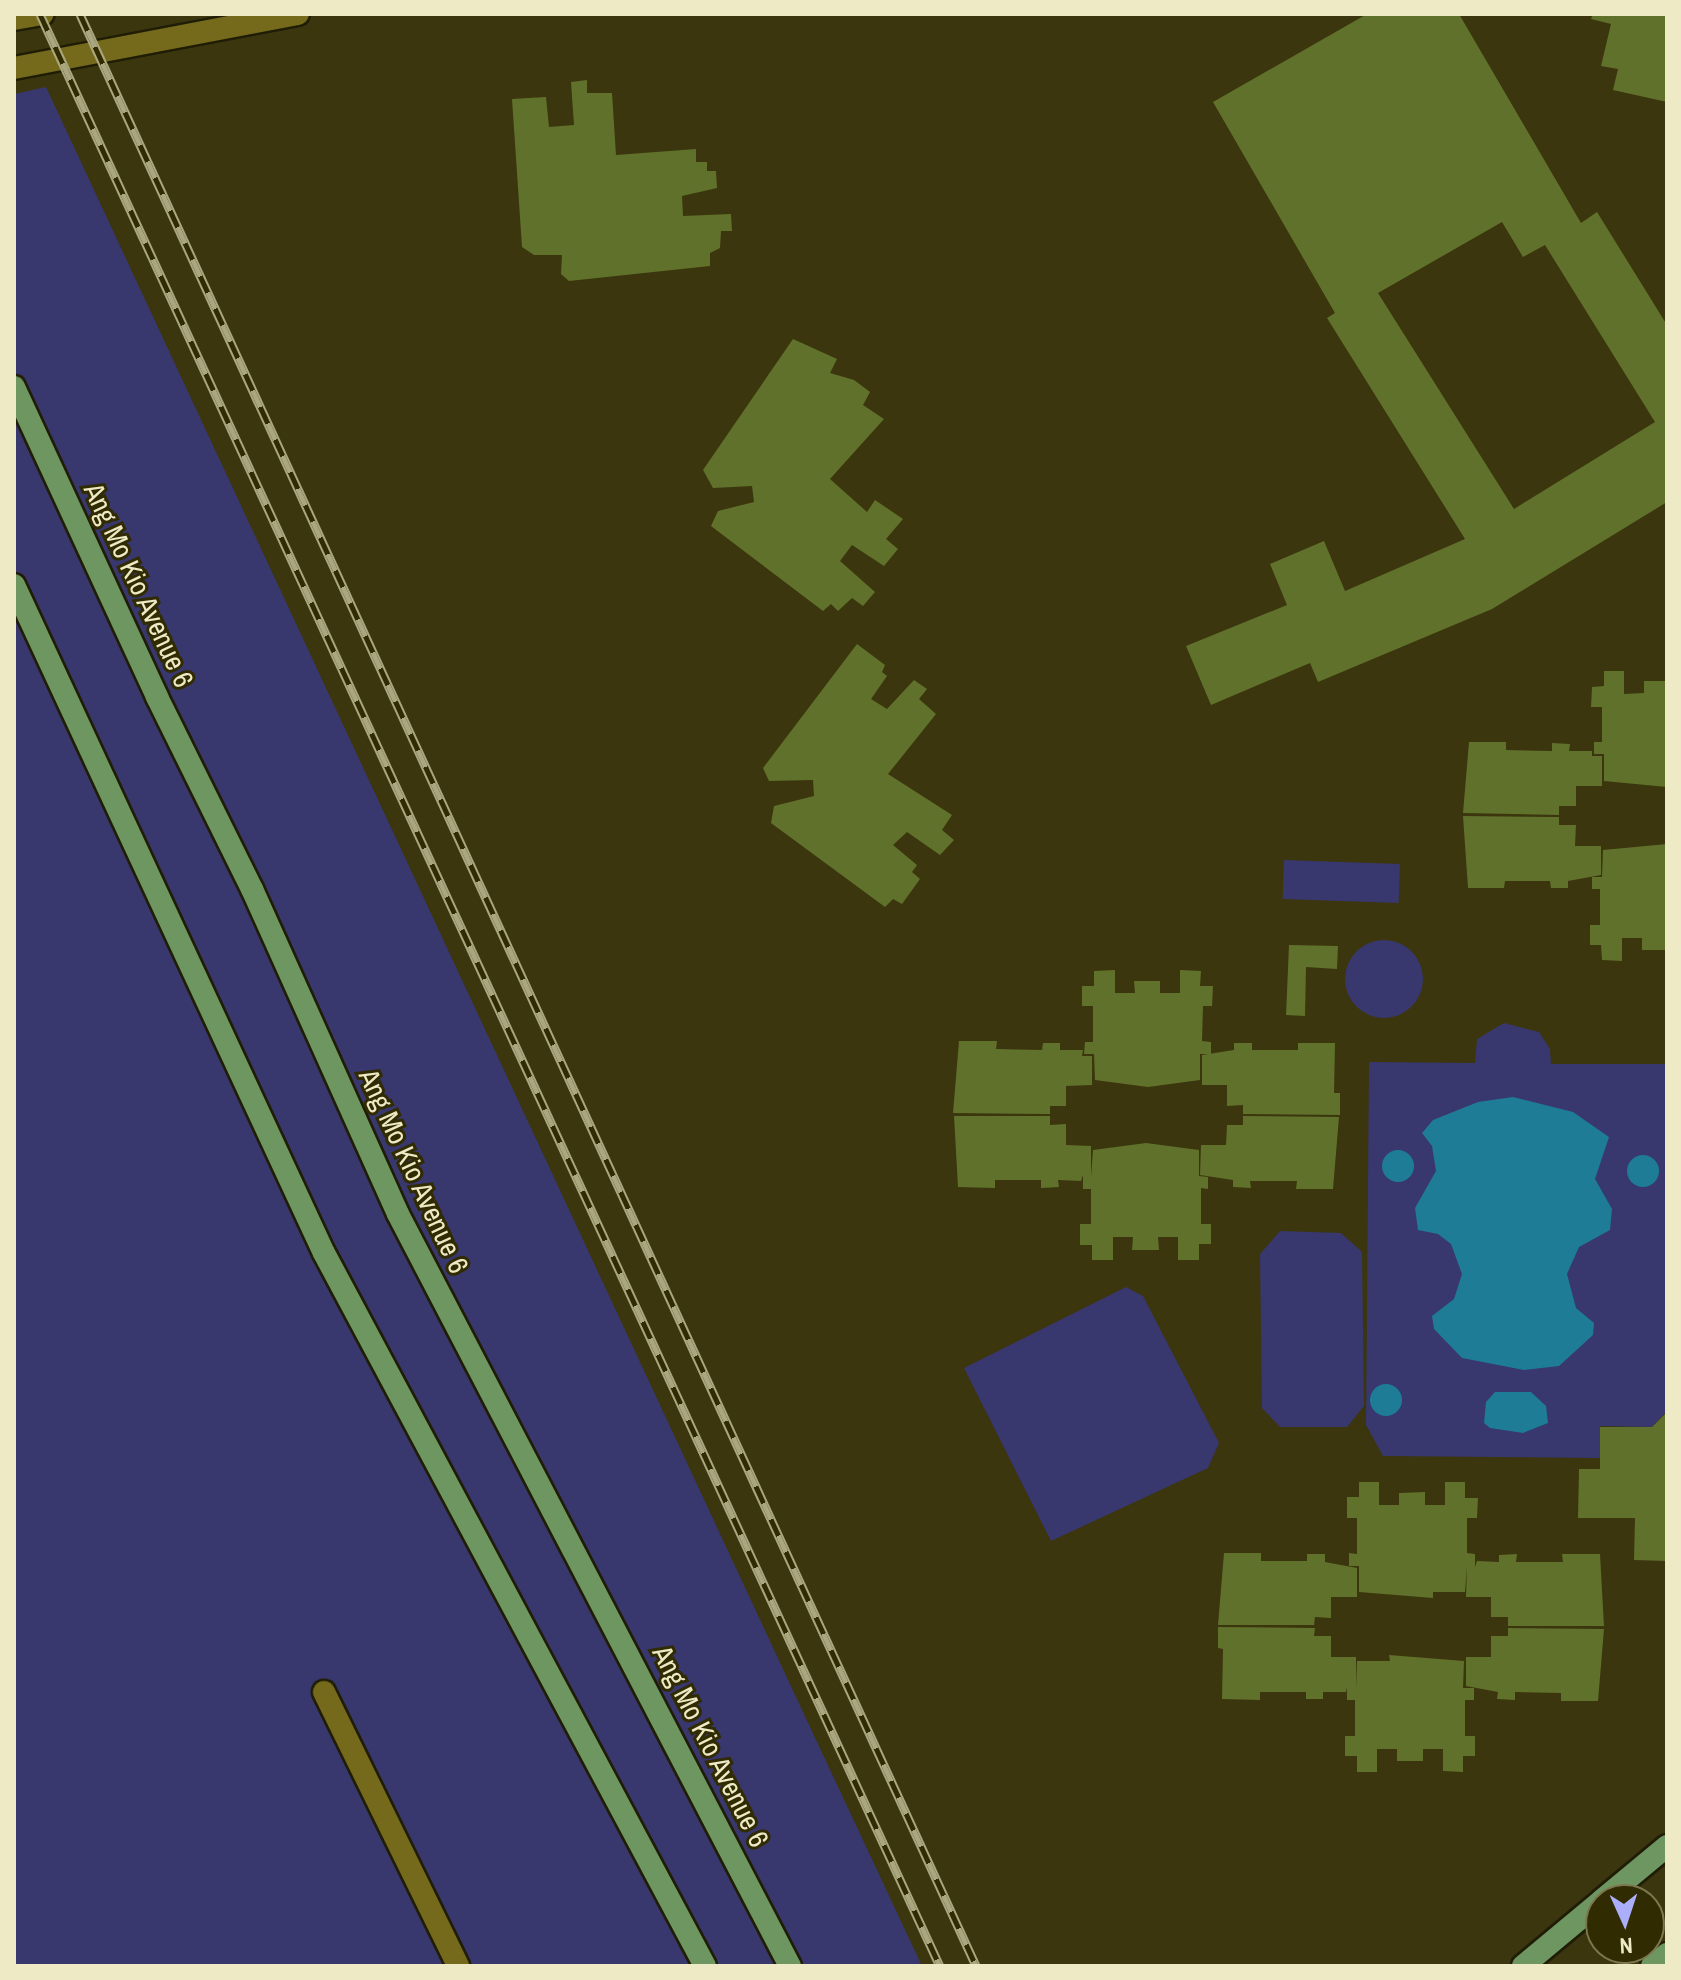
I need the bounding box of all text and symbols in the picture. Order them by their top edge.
street label: Ang Mo Kio Avenue 6 [77,477,201,693]
street label: Ang Mo Kio Avenue 6 [352,1063,476,1279]
street label: Ang Mo Kio Avenue 6 [645,1639,777,1853]
north arrow [1585,1884,1665,1964]
text: N [1619,1931,1633,1961]

